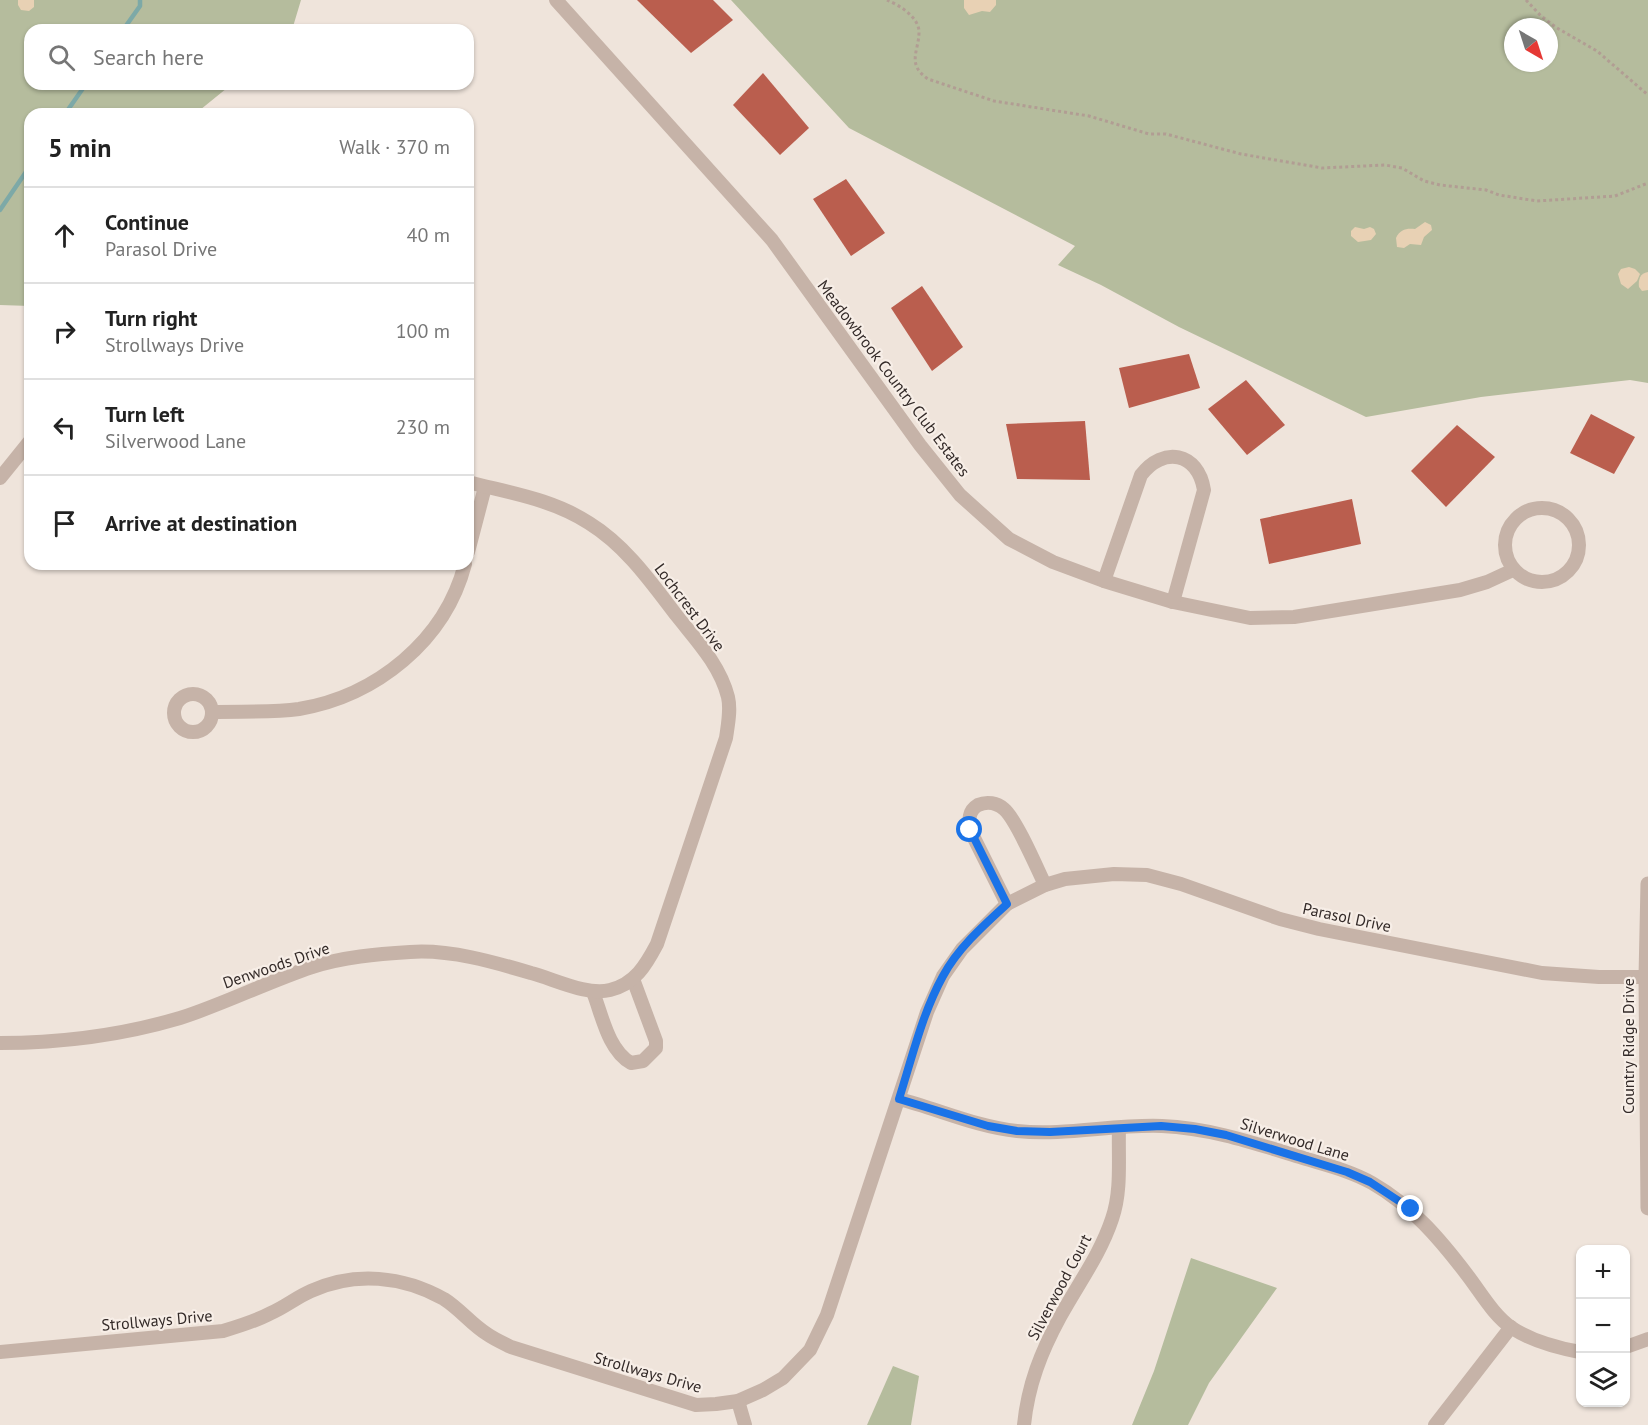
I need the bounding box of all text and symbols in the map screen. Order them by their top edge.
north arrow [1504,18,1558,72]
search box [24,24,474,90]
icon: search [45,41,78,74]
text: Search here [93,43,204,71]
text: 5 min [48,131,111,164]
text: Walk · 370 m [339,134,450,160]
text: Continue [105,208,189,236]
icon: ahead [48,219,81,252]
text: 40 m [407,222,450,248]
text: Parasol Drive [105,236,217,262]
street label: Meadowbrook Country Club Estates [814,276,975,480]
text: Turn right [105,304,197,332]
icon: right [48,315,81,348]
text: 100 m [396,318,450,344]
text: Strollways Drive [105,332,244,358]
text: Turn left [105,400,185,428]
icon: left [48,411,81,444]
text: 230 m [396,414,450,440]
text: Silverwood Lane [105,428,246,454]
icon: arrive [48,507,81,540]
text: Arrive at destination [105,509,297,537]
street label: Lochcrest Drive [650,559,730,655]
route start [956,816,982,842]
street label: Parasol Drive [1301,898,1393,936]
street label: Denwoods Drive [220,937,332,993]
street label: Country Ridge Drive [1618,978,1638,1114]
street label: Silverwood Lane [1238,1113,1352,1165]
route end [1397,1195,1423,1221]
street label: Silverwood Court [1023,1230,1096,1343]
map controls [1576,1245,1630,1407]
button: + [1576,1245,1630,1299]
button: − [1576,1299,1630,1353]
street label: Strollways Drive [101,1305,213,1335]
street label: Strollways Drive [592,1347,704,1397]
button: layers [1576,1353,1630,1407]

